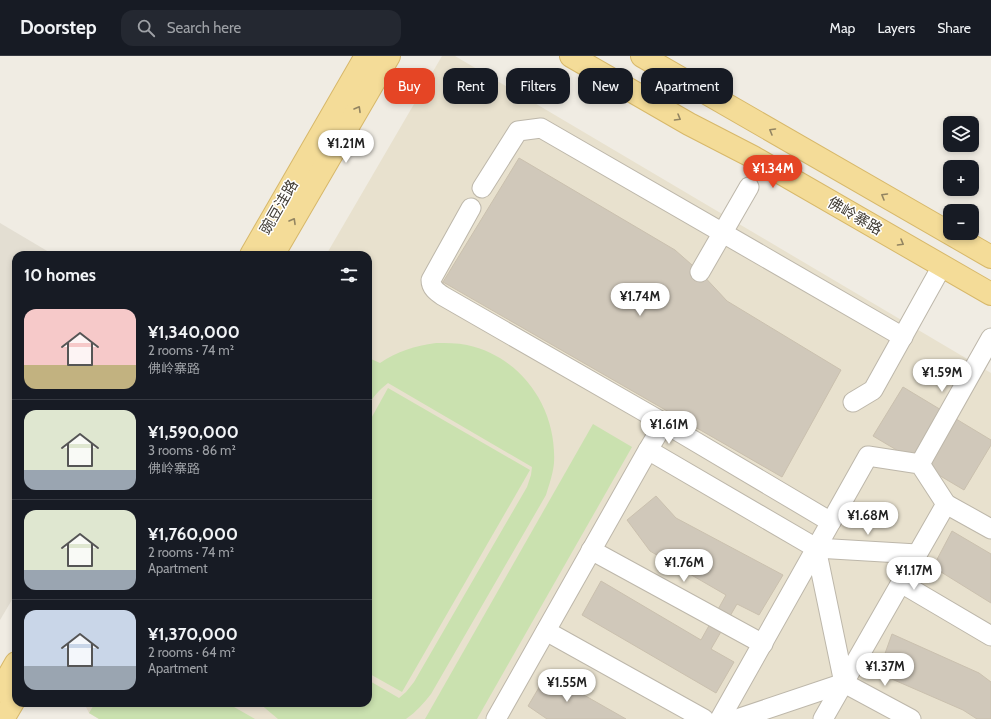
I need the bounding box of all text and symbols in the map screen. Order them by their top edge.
search box [121,10,401,46]
text: Doorstep [20,16,97,39]
icon: search [135,17,157,39]
text: Search here [167,19,241,37]
text: Map [830,19,855,37]
text: Layers [877,19,915,37]
text: Share [937,19,971,37]
chip: Buy [384,68,435,104]
chip: Rent [443,68,498,104]
chip: Filters [506,68,570,104]
chip: New [578,68,633,104]
chip: Apartment [641,68,733,104]
one-way arrow [353,106,361,113]
one-way arrow [674,113,681,120]
map controls [943,116,979,240]
button: layers [943,116,979,152]
one-way arrow [769,128,776,135]
pin: ¥1.21M [313,130,379,164]
text: ¥1.21M [327,135,365,151]
pin: ¥1.34M [740,155,806,189]
text: ¥1.34M [752,160,794,176]
button: + [943,160,979,196]
street label: 豌豆洼路 [256,177,302,237]
street label: 佛岭寨路 [825,193,885,239]
one-way arrow [881,193,889,200]
button: − [943,204,979,240]
one-way arrow [288,218,295,225]
one-way arrow [897,238,904,245]
icon: filters [338,264,360,286]
text: 10 homes [24,265,96,285]
pin: ¥1.74M [607,283,673,317]
text: ¥1.74M [620,288,660,304]
text: ¥1,340,000 [148,322,240,342]
icon: home [56,325,104,373]
text: 2 rooms · 74 m² [148,342,234,358]
pin: ¥1.59M [909,359,975,393]
text: 佛岭寨路 [148,360,200,376]
text: ¥1.59M [922,364,962,380]
pin: ¥1.61M [636,411,702,445]
text: ¥1.61M [650,416,688,432]
text: ¥1,590,000 [148,422,239,442]
icon: home [56,426,104,474]
text: 3 rooms · 86 m² [148,442,236,458]
text: 佛岭寨路 [148,460,200,476]
pin: ¥1.68M [835,502,901,536]
text: ¥1.68M [847,507,889,523]
text: ¥1,760,000 [148,524,238,544]
icon: home [56,526,104,574]
text: 2 rooms · 74 m² [148,544,234,560]
pin: ¥1.76M [651,549,717,583]
text: ¥1.76M [664,554,704,570]
pin: ¥1.17M [881,557,947,591]
text: Apartment [148,560,208,576]
text: ¥1.17M [895,562,933,578]
text: ¥1,370,000 [148,624,238,644]
icon: home [56,626,104,674]
text: 2 rooms · 64 m² [148,644,235,660]
pin: ¥1.37M [852,653,918,687]
text: ¥1.37M [865,658,905,674]
text: Apartment [148,660,208,676]
pin: ¥1.55M [534,669,600,703]
text: ¥1.55M [547,674,587,690]

